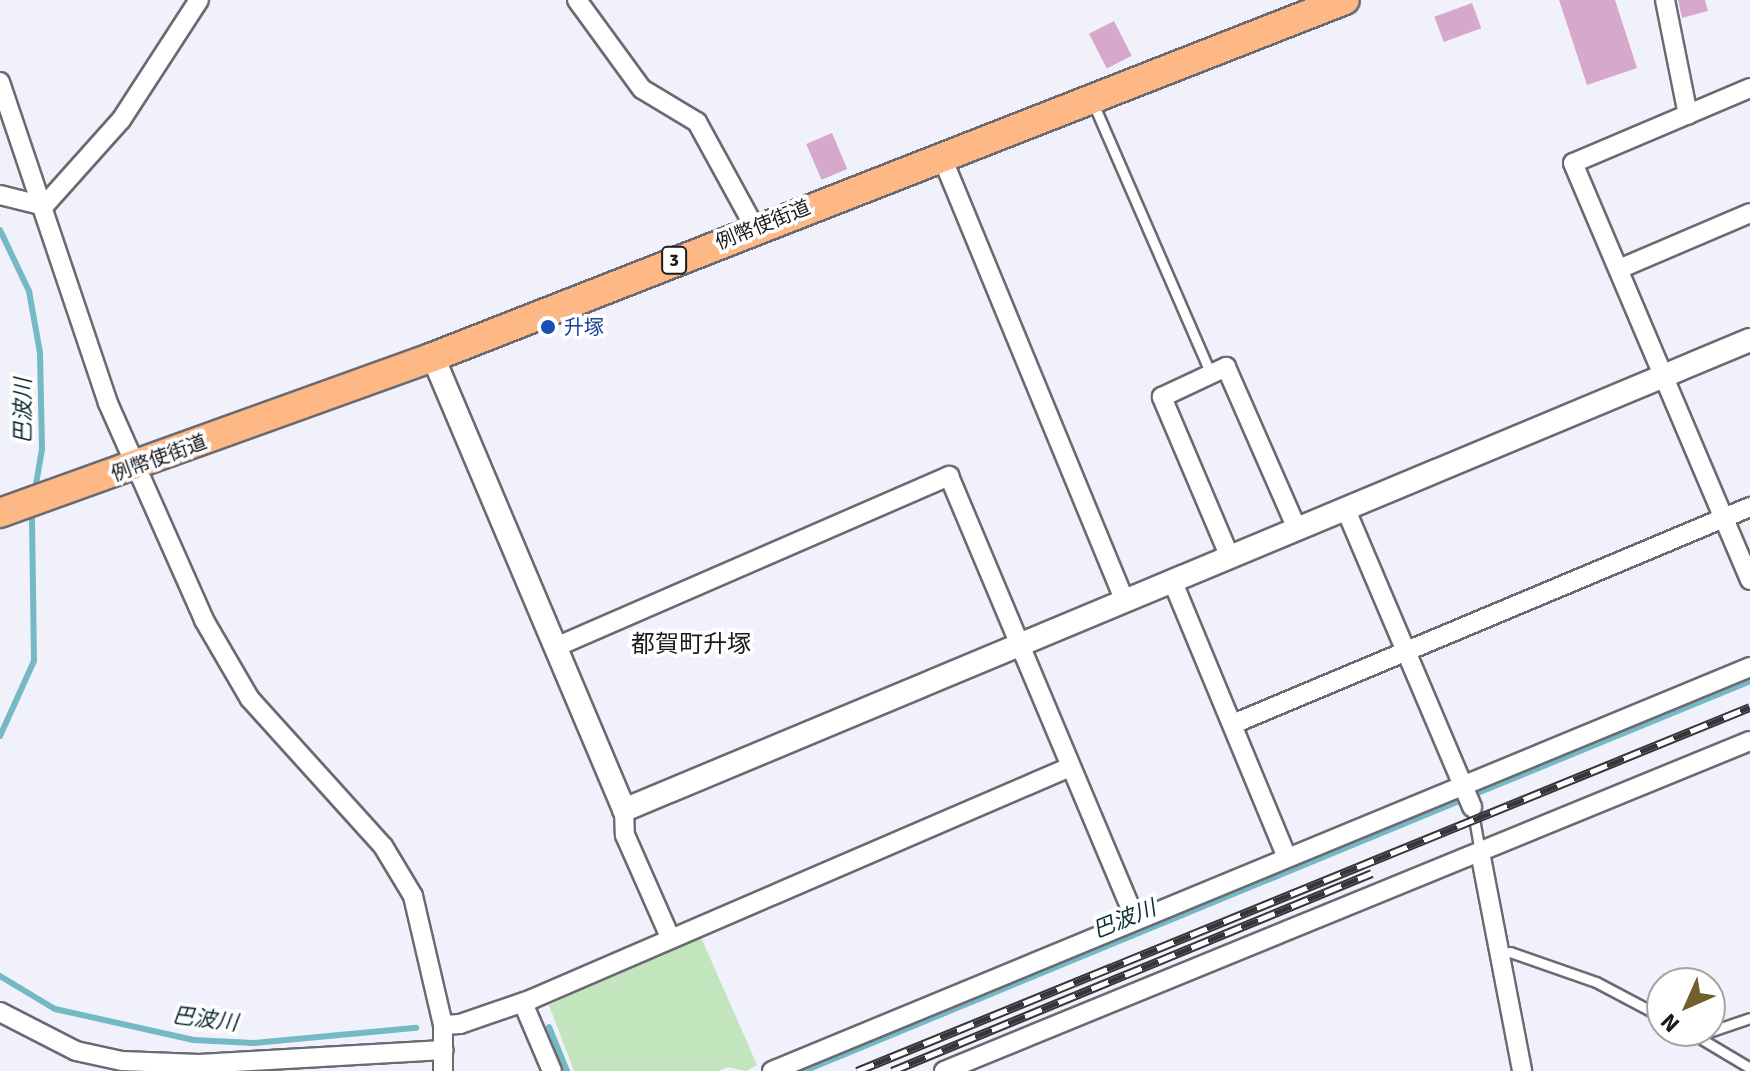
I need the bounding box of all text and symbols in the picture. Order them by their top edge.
street label: 例幣使街道 [712,195,814,255]
road number: 3 [660,246,688,274]
place label: 升塚 [564,315,604,339]
marker: 升塚 [539,318,557,336]
water label: 巴波川 [10,378,36,444]
street label: 例幣使街道 [108,430,210,486]
district label: 都賀町升塚 [631,631,751,659]
water label: 巴波川 [1088,894,1160,944]
north arrow [1646,967,1726,1047]
water label: 巴波川 [171,1002,239,1036]
text: N [1655,1008,1685,1038]

